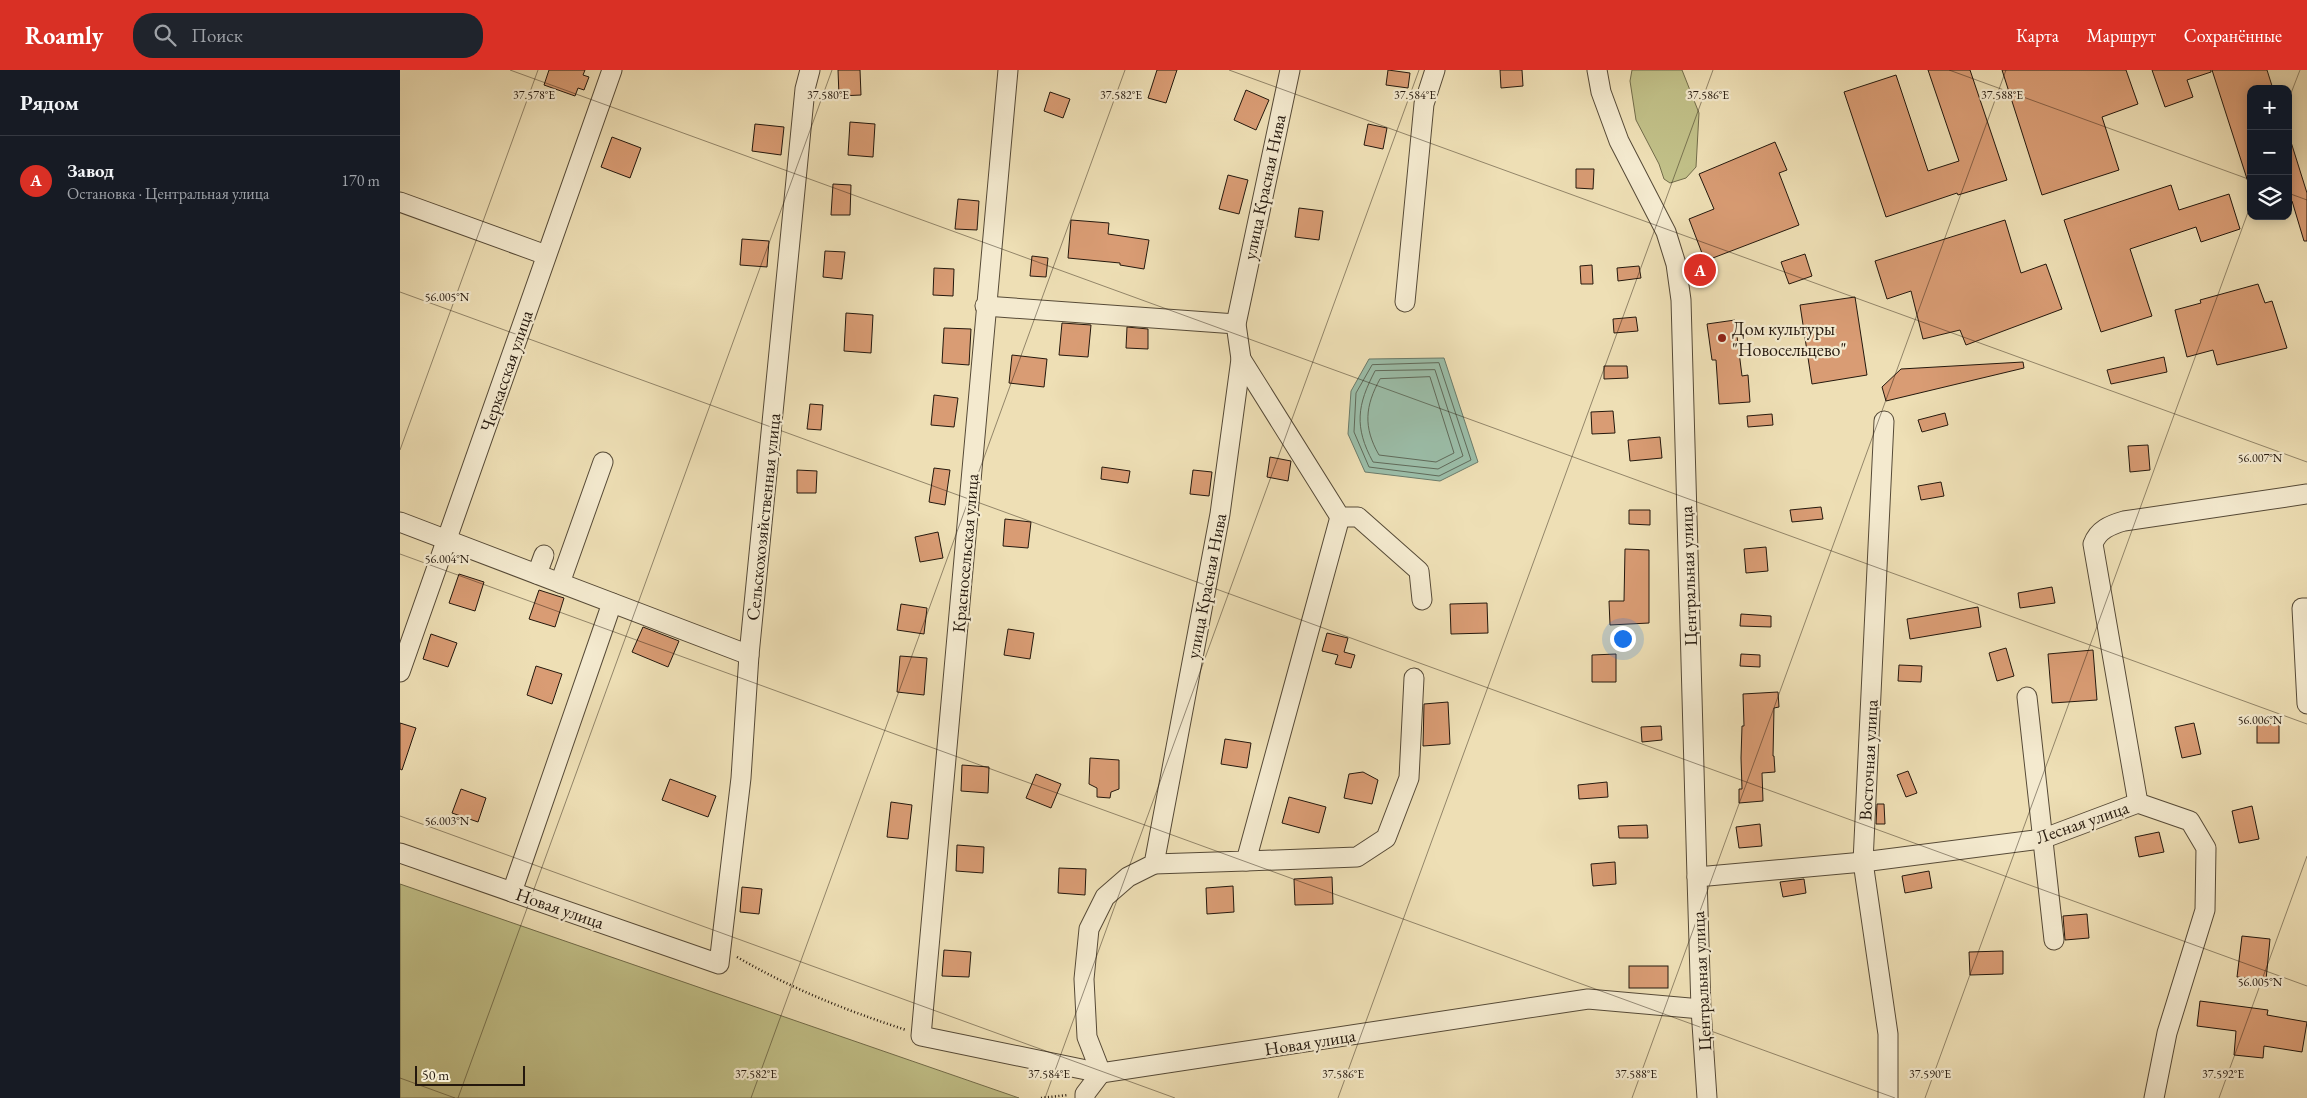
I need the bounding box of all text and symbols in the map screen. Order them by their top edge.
search box [133,13,483,58]
text: Roamly [25,20,103,51]
icon: search [151,21,179,49]
text: Поиск [191,23,243,48]
text: Карта [2016,24,2059,47]
text: Маршрут [2087,24,2156,47]
text: Сохранённые [2184,24,2282,47]
map controls [2247,85,2292,220]
button: + [2247,85,2292,130]
text: 37.578°E [513,87,555,103]
text: 37.580°E [807,87,849,103]
text: 37.582°E [1100,87,1142,103]
text: 37.584°E [1394,87,1436,103]
text: 37.586°E [1687,87,1729,103]
text: 37.588°E [1981,87,2023,103]
text: Рядом [20,89,79,116]
street label: улица Красная Нива [1237,112,1291,262]
button: − [2247,130,2292,175]
text: Завод [67,158,114,183]
text: A [30,170,42,191]
text: 170 m [341,170,380,191]
button: layers [2247,175,2292,220]
text: Остановка · Центральная улица [67,183,269,204]
pin: A [1684,251,1716,289]
text: 56.005°N [425,289,470,305]
street label: Черкасская улица [474,306,538,435]
place label: Дом культуры "Новосельцево" [1732,317,1846,361]
marker: Дом культуры "Новосельцево" [1716,332,1728,344]
street label: Сельскохозяйственная улица [741,411,785,622]
text: 56.007°N [2238,450,2283,466]
street label: Красносельская улица [947,472,983,633]
street label: Центральная улица [1674,505,1702,646]
street label: улица Красная Нива [1181,510,1232,661]
text: 56.004°N [425,551,470,567]
your location [1610,626,1636,652]
street label: Восточная улица [1853,698,1883,821]
text: 56.006°N [2238,712,2283,728]
street label: Лесная улица [2032,795,2132,849]
text: 56.003°N [425,813,470,829]
street label: Новая улица [513,882,608,934]
street label: Центральная улица [1686,910,1716,1051]
text: 56.005°N [2238,974,2283,990]
street label: Новая улица [1263,1023,1358,1061]
scale bar [415,1063,525,1086]
text: 50 m [422,1066,449,1084]
text: 37.582°E [735,1066,777,1082]
text: 37.584°E [1028,1066,1070,1082]
text: 37.586°E [1322,1066,1364,1082]
text: 37.588°E [1615,1066,1657,1082]
text: 37.590°E [1909,1066,1951,1082]
text: 37.592°E [2202,1066,2244,1082]

